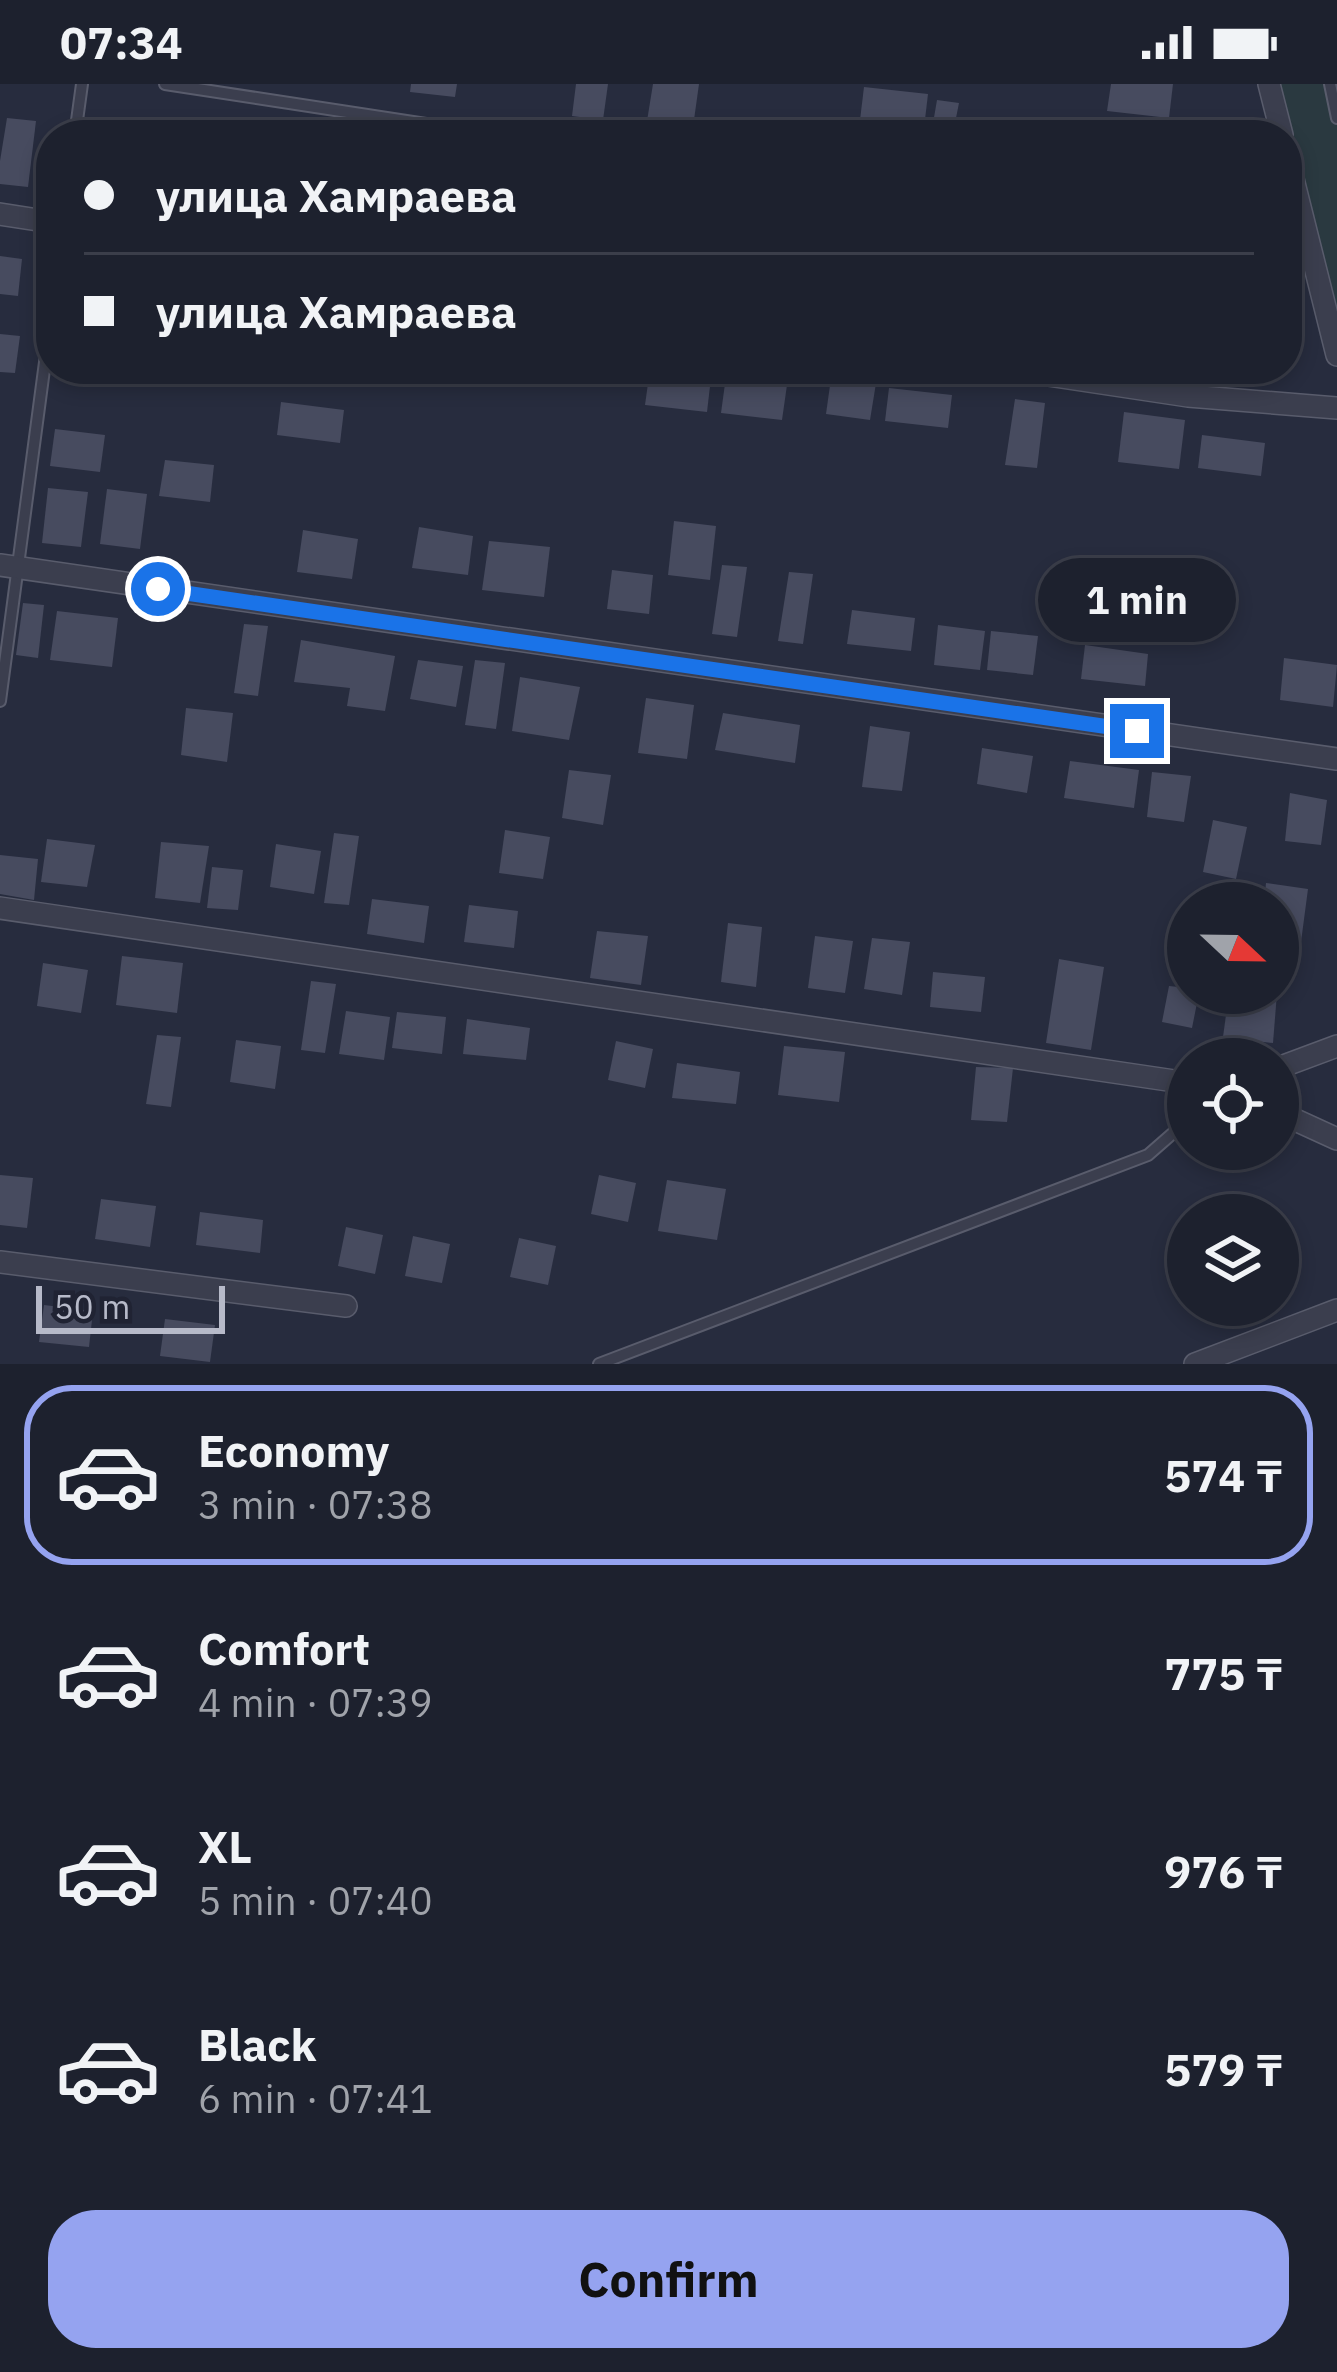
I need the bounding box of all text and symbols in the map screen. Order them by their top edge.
text: 07:34 [60,13,183,71]
text: улица Хамраева [156,166,517,224]
text: улица Хамраева [156,282,517,340]
callout: 1 min [1038,557,1236,641]
route start [131,562,185,616]
text: 1 min [1086,574,1188,625]
route end [1110,704,1164,758]
north arrow [1167,882,1299,1014]
map controls [1167,882,1299,1326]
button: locate [1167,1038,1299,1170]
button: layers [1167,1194,1299,1326]
scale bar [36,1280,225,1333]
text: 50 m [54,1285,130,1328]
icon: car [54,1421,162,1529]
text: Economy [198,1421,389,1479]
text: 574 ₸ [1164,1446,1283,1504]
text: 3 min · 07:38 [198,1479,433,1530]
icon: car [54,1619,162,1727]
text: Comfort [198,1619,370,1677]
text: 775 ₸ [1164,1644,1283,1702]
text: 4 min · 07:39 [198,1677,433,1728]
icon: car [54,1817,162,1925]
text: XL [198,1817,252,1875]
text: 976 ₸ [1164,1842,1283,1900]
text: 5 min · 07:40 [198,1875,433,1926]
icon: car [54,2015,162,2123]
text: Black [198,2015,317,2073]
text: 579 ₸ [1164,2040,1283,2098]
text: 6 min · 07:41 [198,2073,433,2124]
button: Confirm [48,2210,1289,2348]

